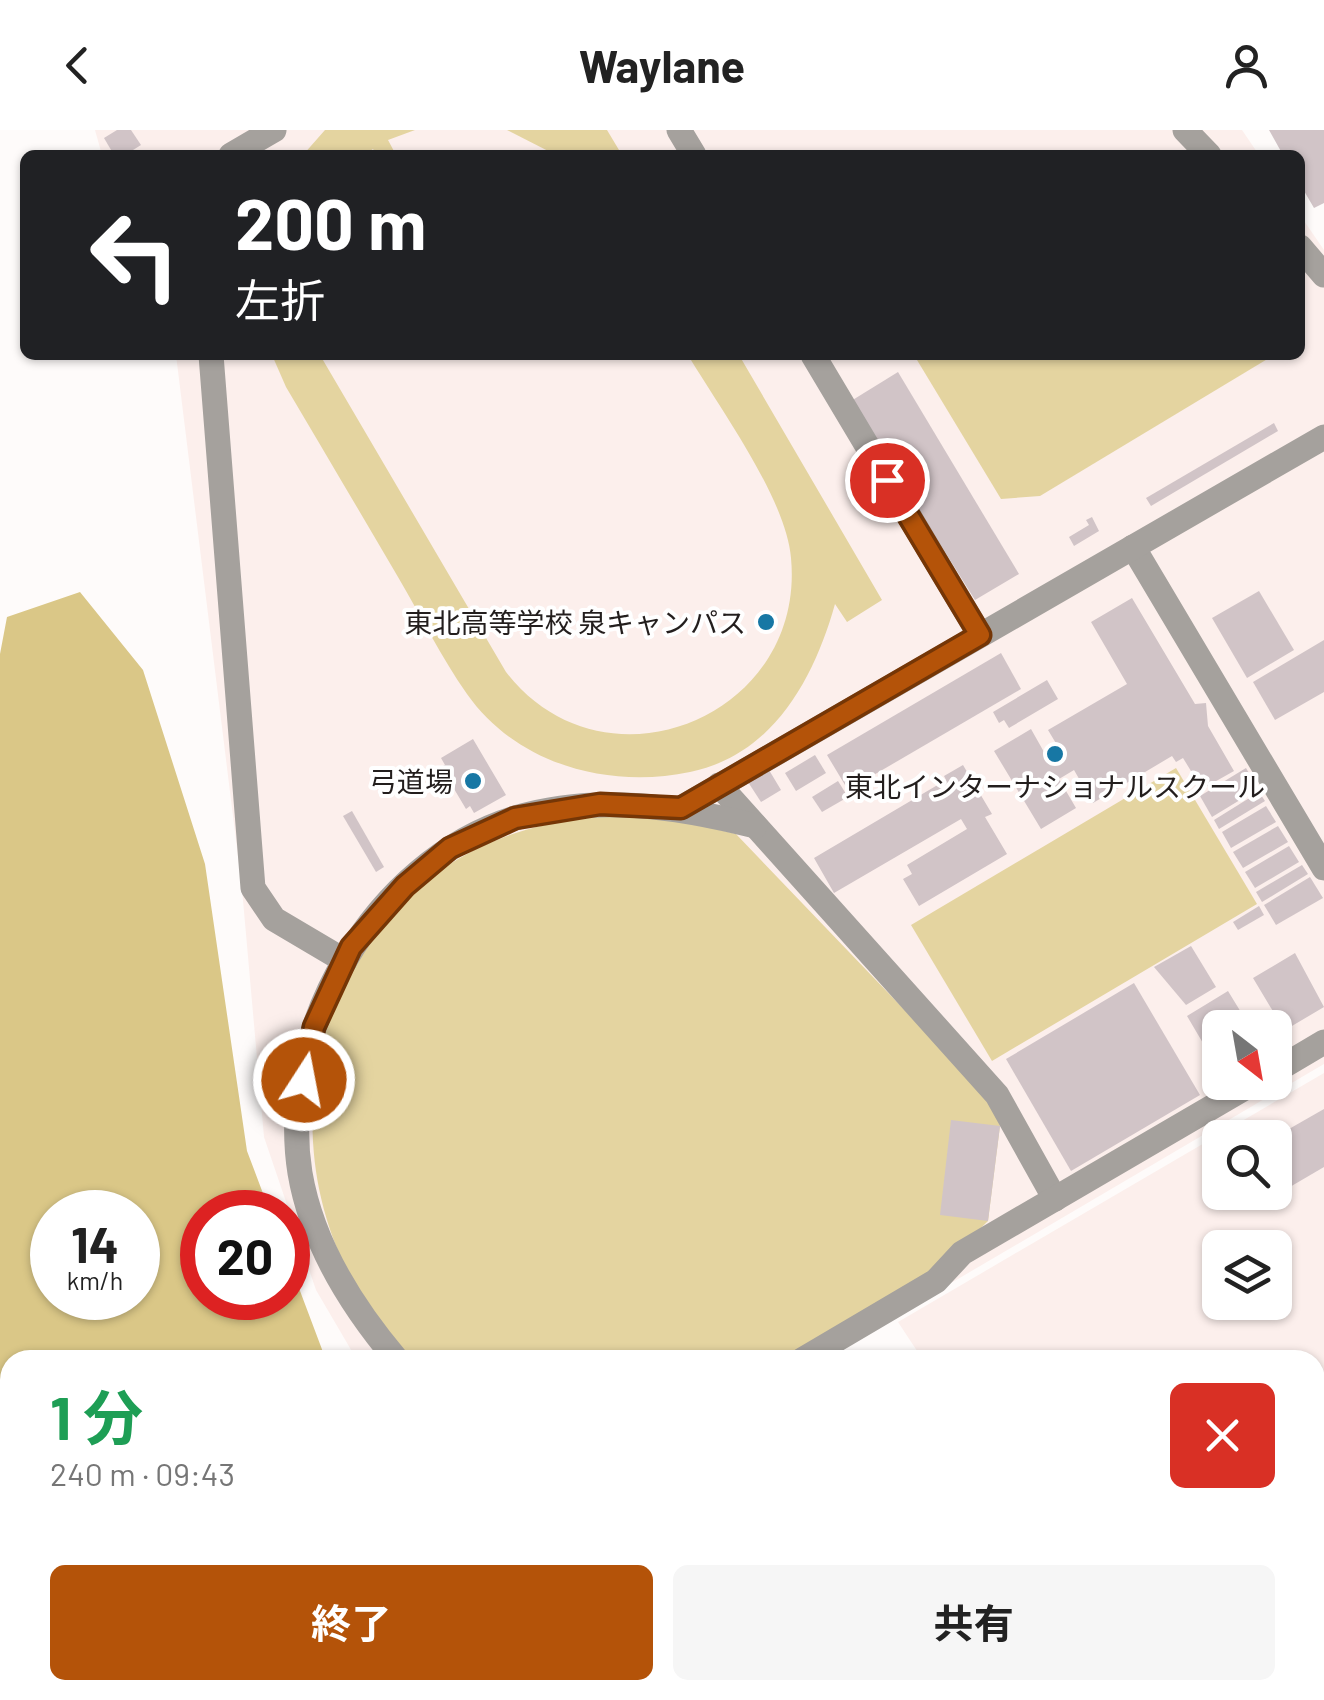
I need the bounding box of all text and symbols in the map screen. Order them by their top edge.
icon: back [50,38,105,93]
text: Waylane [579,38,745,92]
icon: person [1219,38,1274,93]
text: 200 m [235,180,426,264]
icon: left [70,190,200,320]
text: 左折 [235,272,325,326]
pin [845,438,930,523]
icon: arrive [860,453,915,508]
place label: 東北高等学校 泉キャンパス [404,605,746,639]
marker: 東北高等学校 泉キャンパス [755,611,777,633]
marker: 東北インターナショナルスクール [1044,743,1066,765]
place label: 弓道場 [369,764,453,798]
place label: 東北インターナショナルスクール [845,769,1265,803]
marker: 弓道場 [462,770,484,792]
north arrow [1202,1010,1292,1100]
map controls [1202,1010,1292,1320]
position arrow [252,1028,356,1132]
button: search [1202,1120,1292,1210]
speed limit sign: 20 [180,1190,310,1320]
text: 14 [71,1213,119,1273]
button: layers [1202,1230,1292,1320]
text: km/h [67,1265,123,1295]
text: 1 分 [50,1380,143,1452]
button: close [1170,1383,1275,1488]
text: 240 m · 09:43 [50,1454,235,1492]
button: 終了 [50,1565,653,1680]
button: 共有 [673,1565,1275,1680]

